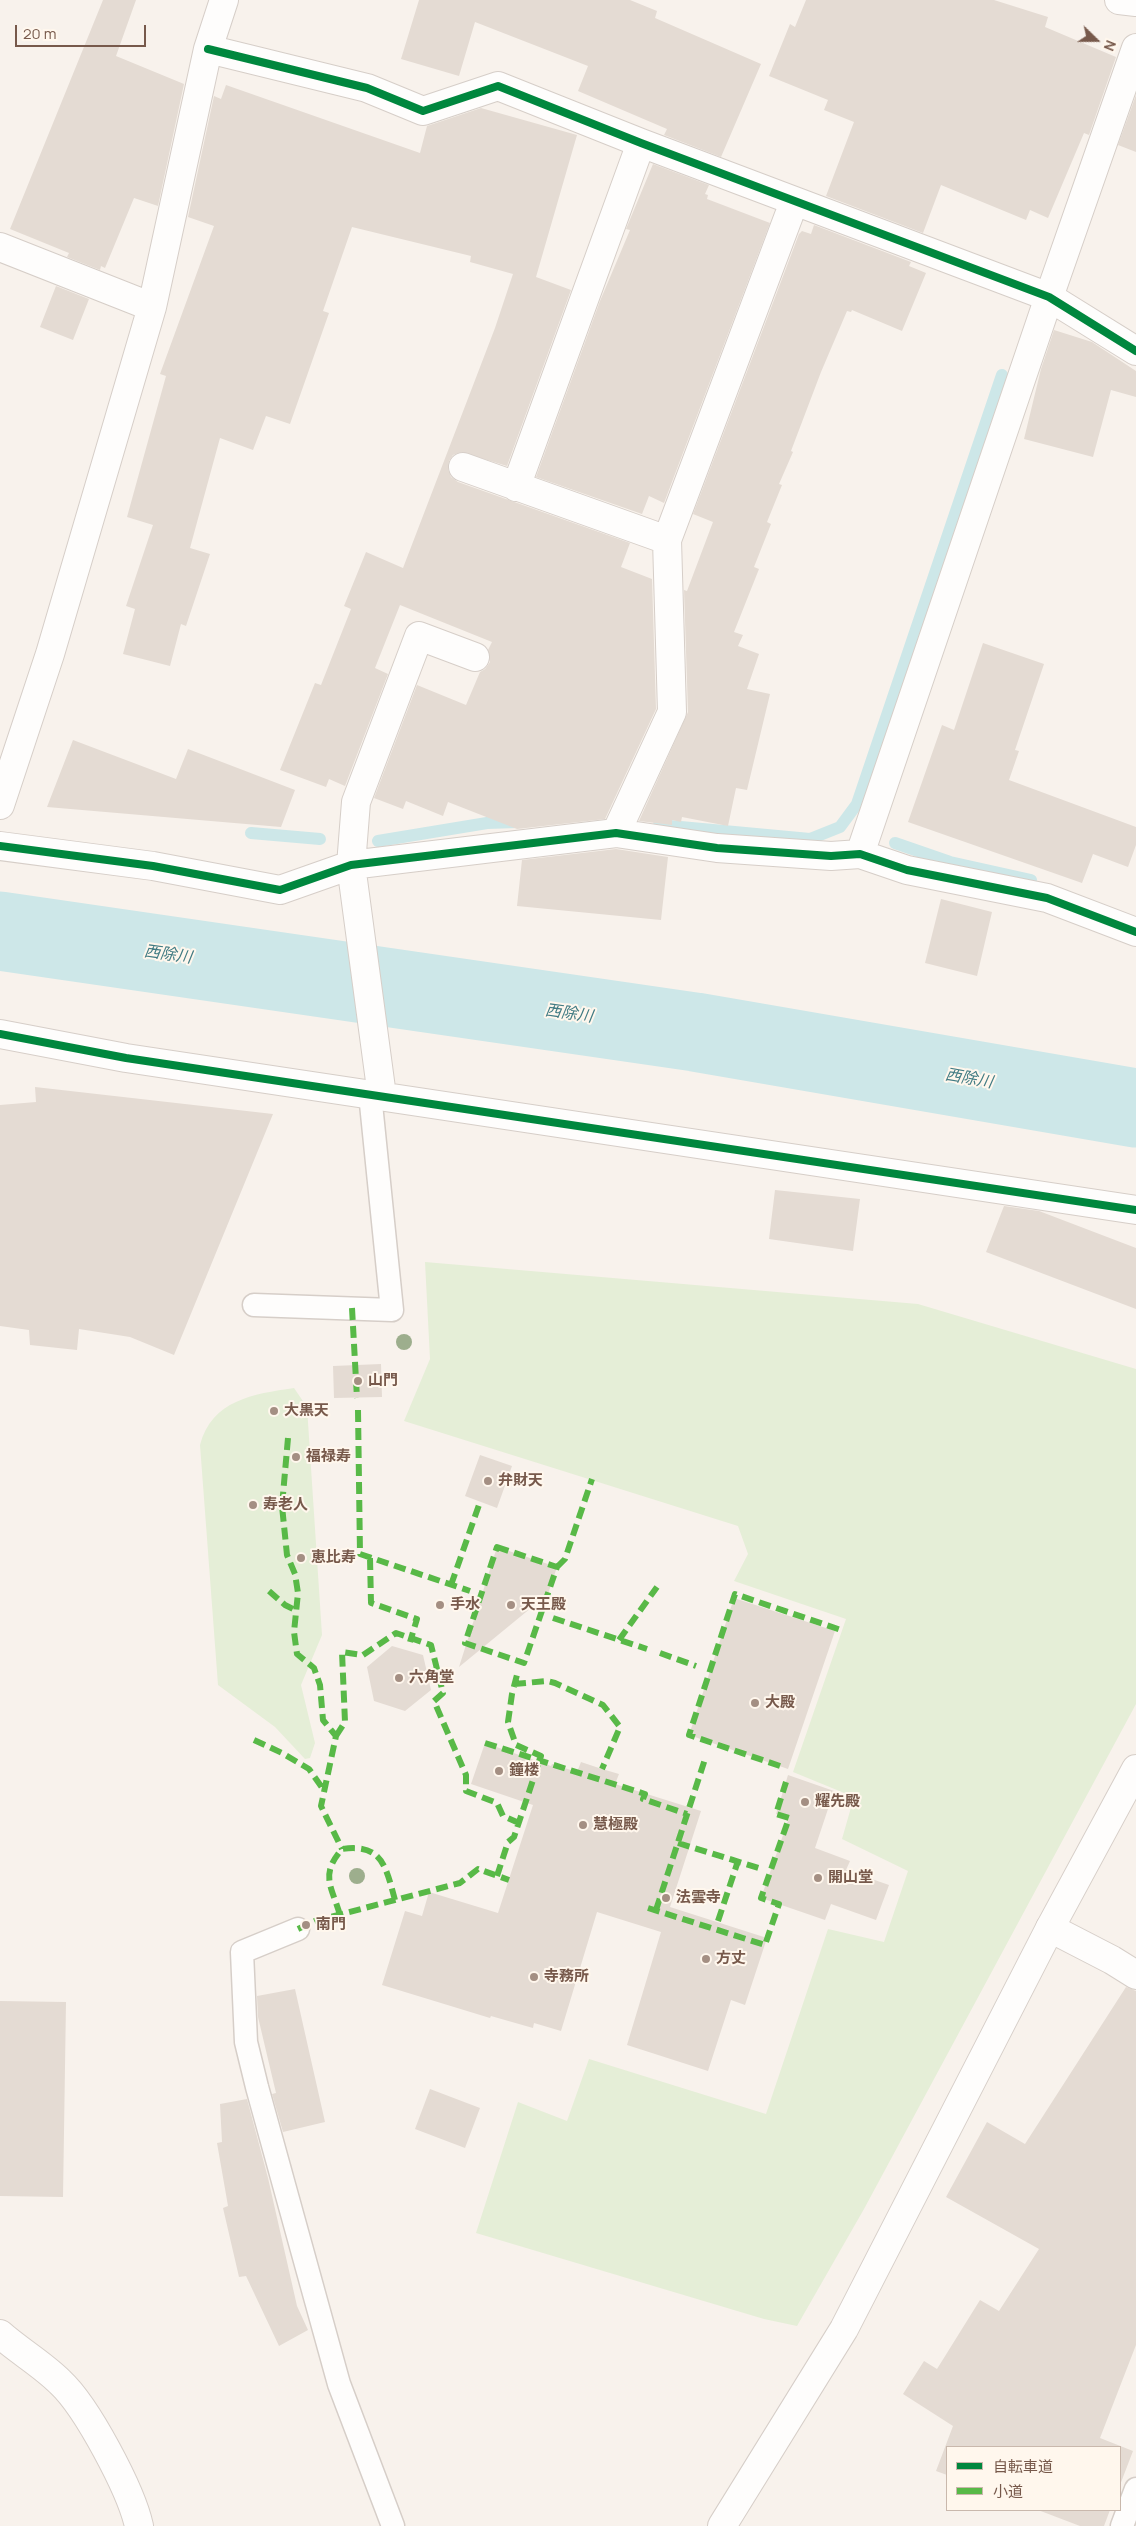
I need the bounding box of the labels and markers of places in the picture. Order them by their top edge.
place label: 山門 [368,1372,398,1390]
marker: 山門 [352,1375,364,1387]
place label: 大黒天 [284,1402,329,1420]
marker: 大黒天 [268,1405,280,1417]
place label: 福禄寿 [306,1448,351,1466]
marker: 福禄寿 [290,1451,302,1463]
place label: 弁財天 [498,1472,543,1490]
marker: 弁財天 [482,1475,494,1487]
place label: 寿老人 [263,1496,308,1514]
marker: 寿老人 [247,1499,259,1511]
place label: 恵比寿 [311,1549,356,1567]
marker: 恵比寿 [295,1552,307,1564]
place label: 手水 [450,1596,480,1614]
place label: 天王殿 [521,1596,566,1614]
marker: 手水 [434,1599,446,1611]
marker: 天王殿 [505,1599,517,1611]
place label: 六角堂 [409,1669,454,1687]
marker: 六角堂 [393,1672,405,1684]
place label: 大殿 [765,1694,795,1712]
marker: 大殿 [749,1697,761,1709]
place label: 鐘楼 [509,1762,539,1780]
marker: 鐘楼 [493,1765,505,1777]
place label: 耀先殿 [815,1793,860,1811]
marker: 耀先殿 [799,1796,811,1808]
place label: 慧極殿 [593,1816,638,1834]
marker: 慧極殿 [577,1819,589,1831]
place label: 開山堂 [828,1869,873,1887]
marker: 開山堂 [812,1872,824,1884]
place label: 法雲寺 [676,1889,721,1907]
marker: 法雲寺 [660,1892,672,1904]
place label: 南門 [316,1916,346,1934]
marker: 南門 [300,1919,312,1931]
place label: 方丈 [716,1950,746,1968]
marker: 方丈 [700,1953,712,1965]
place label: 寺務所 [544,1968,589,1986]
marker: 寺務所 [528,1971,540,1983]

